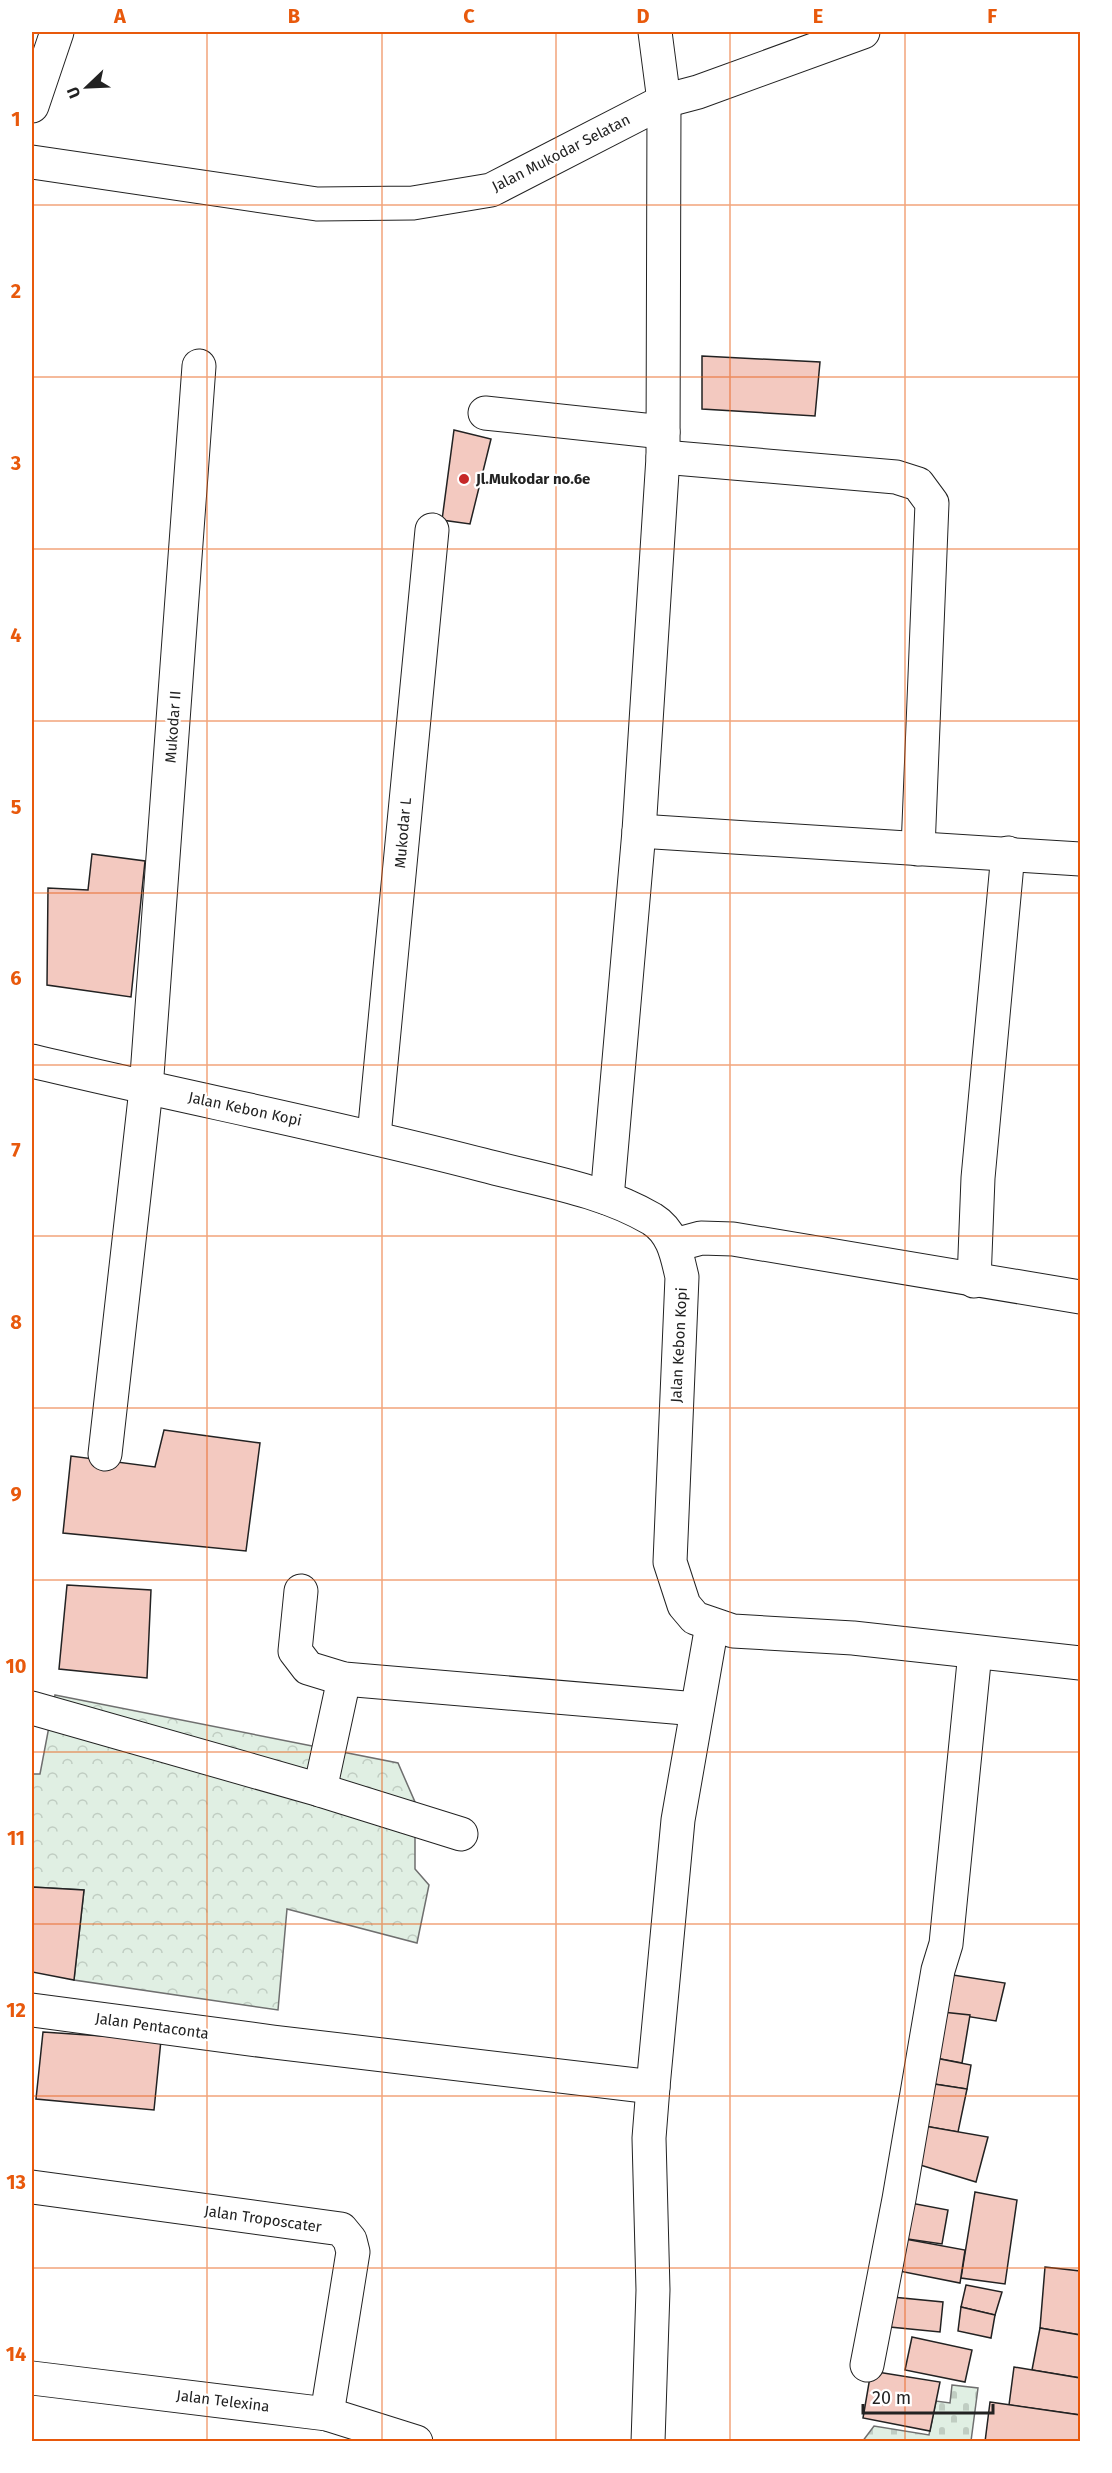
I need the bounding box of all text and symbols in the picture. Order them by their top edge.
text: A [113,4,127,28]
text: B [288,4,300,28]
text: C [463,4,475,28]
text: D [636,4,650,28]
text: E [813,4,823,28]
text: F [987,4,997,28]
north arrow [57,57,117,117]
text: U [63,84,84,101]
text: 1 [11,107,21,131]
street label: Jalan Mukodar Selatan [489,110,633,196]
text: 2 [11,279,21,303]
text: 3 [10,451,21,475]
place label: Jl.Mukodar no.6e [475,470,590,488]
marker: Jl.Mukodar no.6e [457,472,471,486]
text: 4 [10,623,22,647]
street label: Mukodar II [161,690,185,764]
text: 5 [11,795,22,819]
street label: Mukodar L [391,796,415,869]
text: 6 [10,966,22,990]
street label: Jalan Kebon Kopi [187,1088,303,1130]
text: 7 [11,1138,21,1162]
street label: Jalan Kebon Kopi [667,1287,691,1403]
text: 8 [10,1310,22,1334]
text: 9 [10,1482,22,1506]
text: 10 [6,1654,26,1678]
text: 11 [7,1826,25,1850]
text: 12 [6,1998,26,2022]
street label: Jalan Pentaconta [94,2009,210,2043]
text: 13 [6,2170,26,2194]
street label: Jalan Troposcater [203,2202,323,2236]
text: 14 [6,2342,26,2366]
scale bar [863,2377,994,2415]
street label: Jalan Telexina [175,2386,271,2416]
text: 20 m [872,2387,911,2409]

